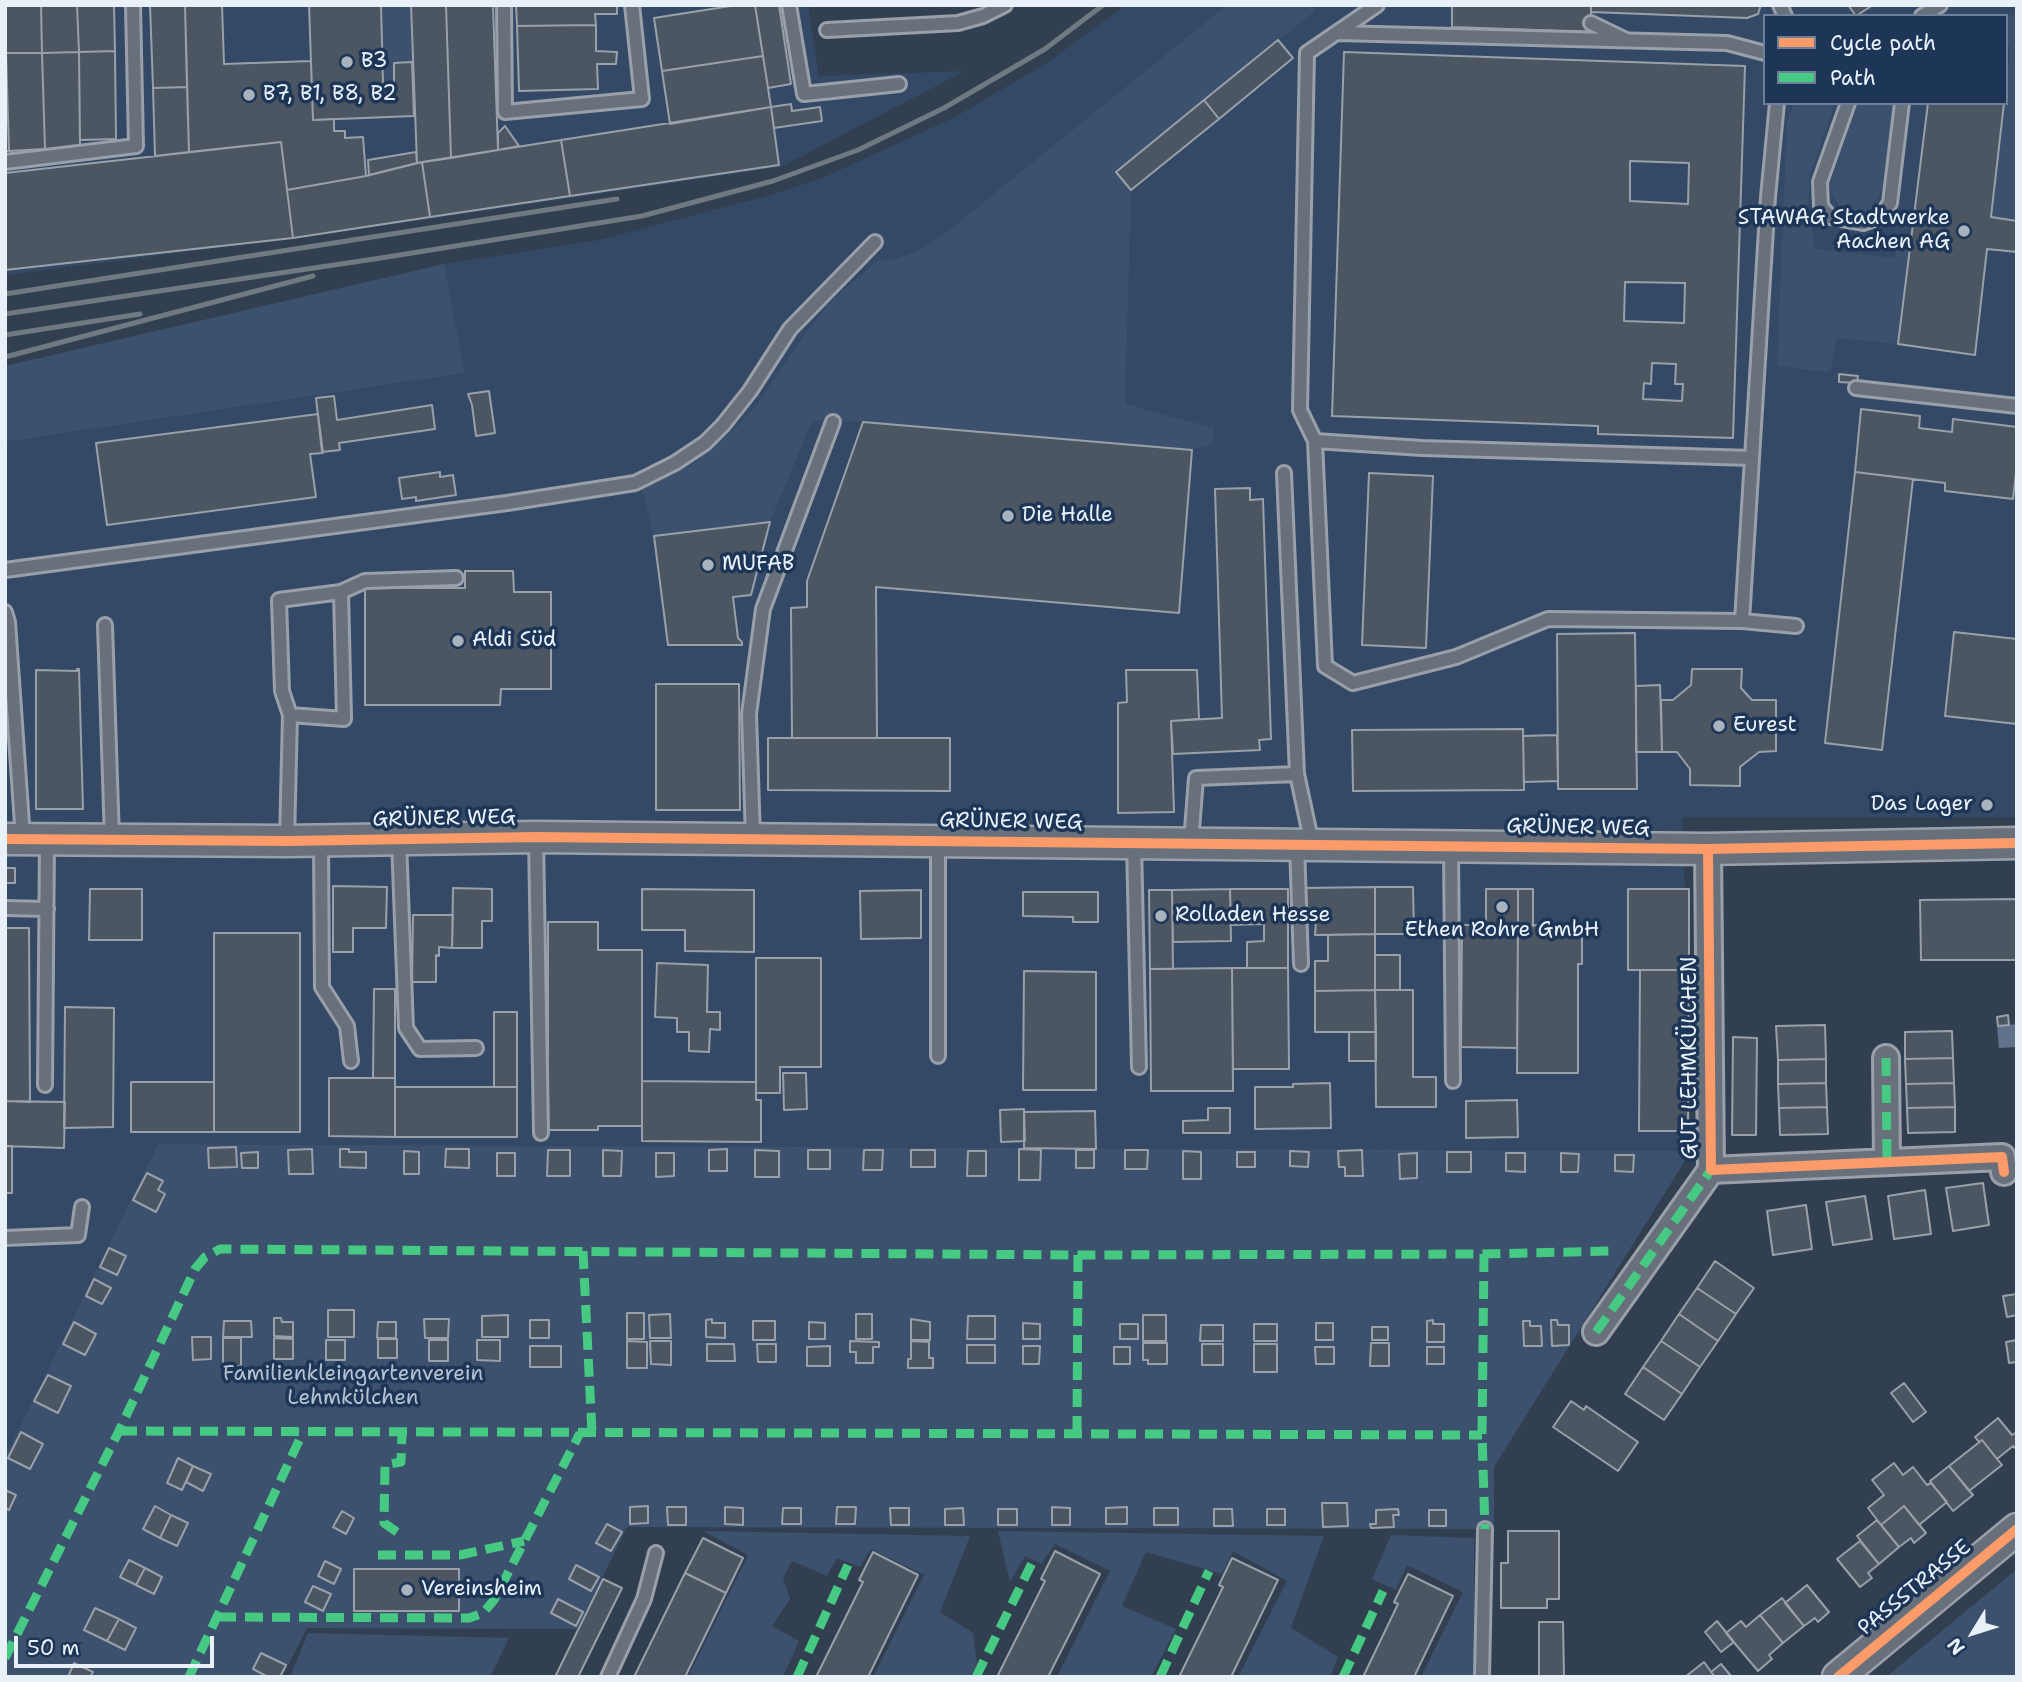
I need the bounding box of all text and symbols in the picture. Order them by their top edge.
legend [1763,14,2008,105]
text: Cycle path [1830,29,1936,57]
place label: B3 [361,49,387,75]
marker: B3 [339,54,355,70]
text: Path [1830,64,1876,92]
place label: B7, B1, B8, B2 [263,82,397,108]
marker: B7, B1, B8, B2 [241,87,257,103]
place label: STAWAG Stadtwerke Aachen AG [1738,206,1950,256]
marker: STAWAG Stadtwerke Aachen AG [1956,223,1972,239]
place label: Die Halle [1022,503,1113,529]
marker: Die Halle [1000,508,1016,524]
place label: MUFAB [722,552,794,578]
marker: MUFAB [700,557,716,573]
place label: Aldi Süd [472,628,556,654]
marker: Aldi Süd [450,633,466,649]
place label: Eurest [1733,713,1797,739]
marker: Eurest [1711,718,1727,734]
place label: Das Lager [1871,792,1973,818]
marker: Das Lager [1979,797,1995,813]
street label: GRÜNER WEG [372,805,516,833]
street label: GRÜNER WEG [939,808,1083,836]
street label: GRÜNER WEG [1506,814,1650,842]
marker: Ethen Rohre GmbH [1494,899,1510,915]
place label: Rolladen Hesse [1175,903,1330,929]
marker: Rolladen Hesse [1153,908,1169,924]
place label: Ethen Rohre GmbH [1405,918,1599,944]
street label: GUT LEHMKÜLCHEN [1678,956,1704,1160]
park label: Familienkleingartenverein Lehmkülchen [223,1362,483,1412]
street label: PASSSTRASSE [1853,1535,1977,1641]
place label: Vereinsheim [421,1577,542,1603]
marker: Vereinsheim [399,1582,415,1598]
north arrow [1938,1598,2008,1668]
scale bar [18,1622,217,1666]
text: N [1942,1633,1971,1660]
text: 50 m [27,1634,80,1662]

